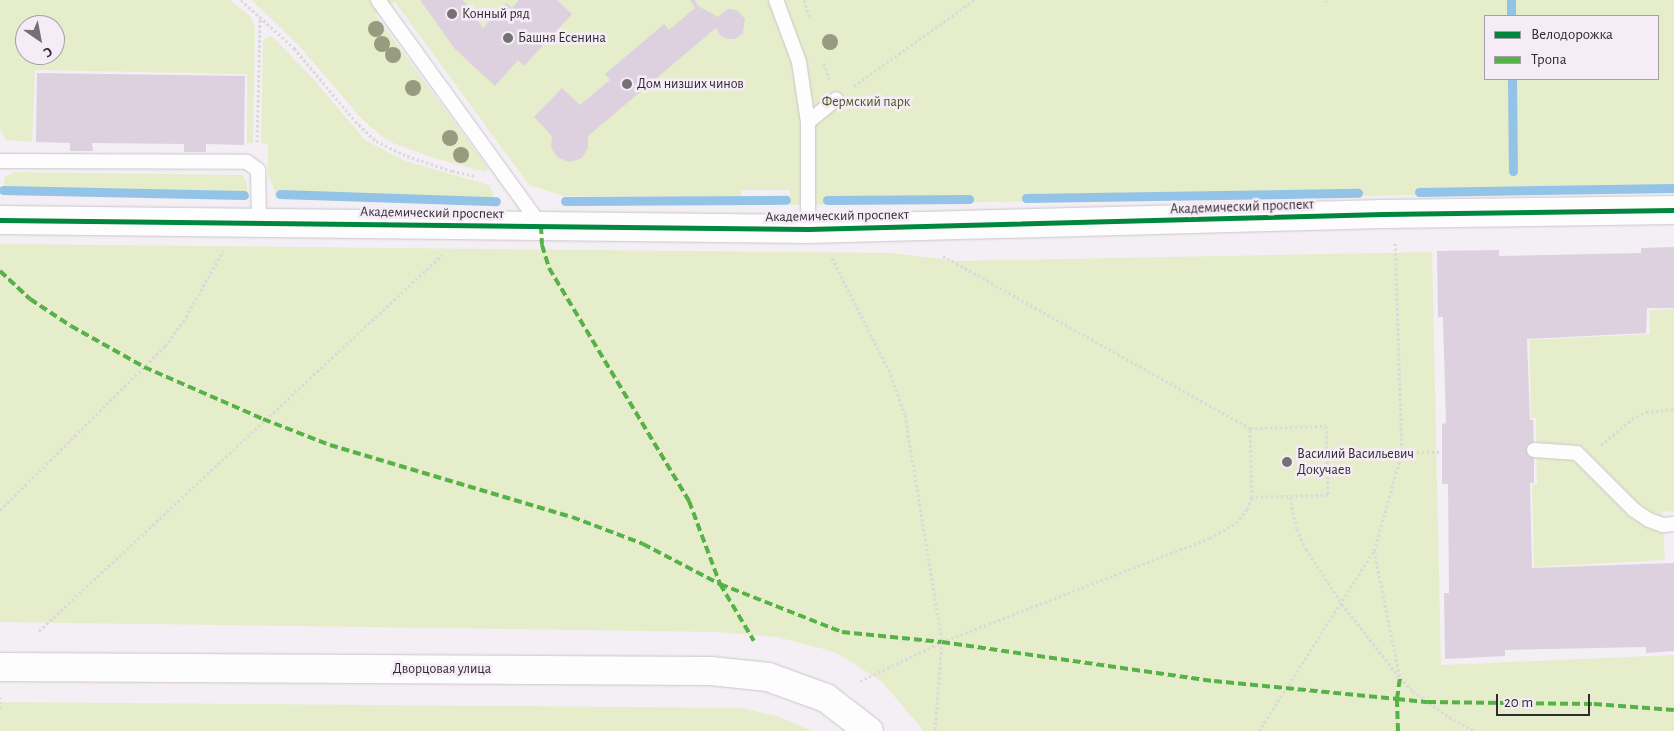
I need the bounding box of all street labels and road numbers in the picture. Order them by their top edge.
street label: Академический проспект [1170,196,1314,218]
street label: Академический проспект [360,203,504,223]
street label: Академический проспект [765,206,909,226]
street label: Дворцовая улица [393,661,491,677]

